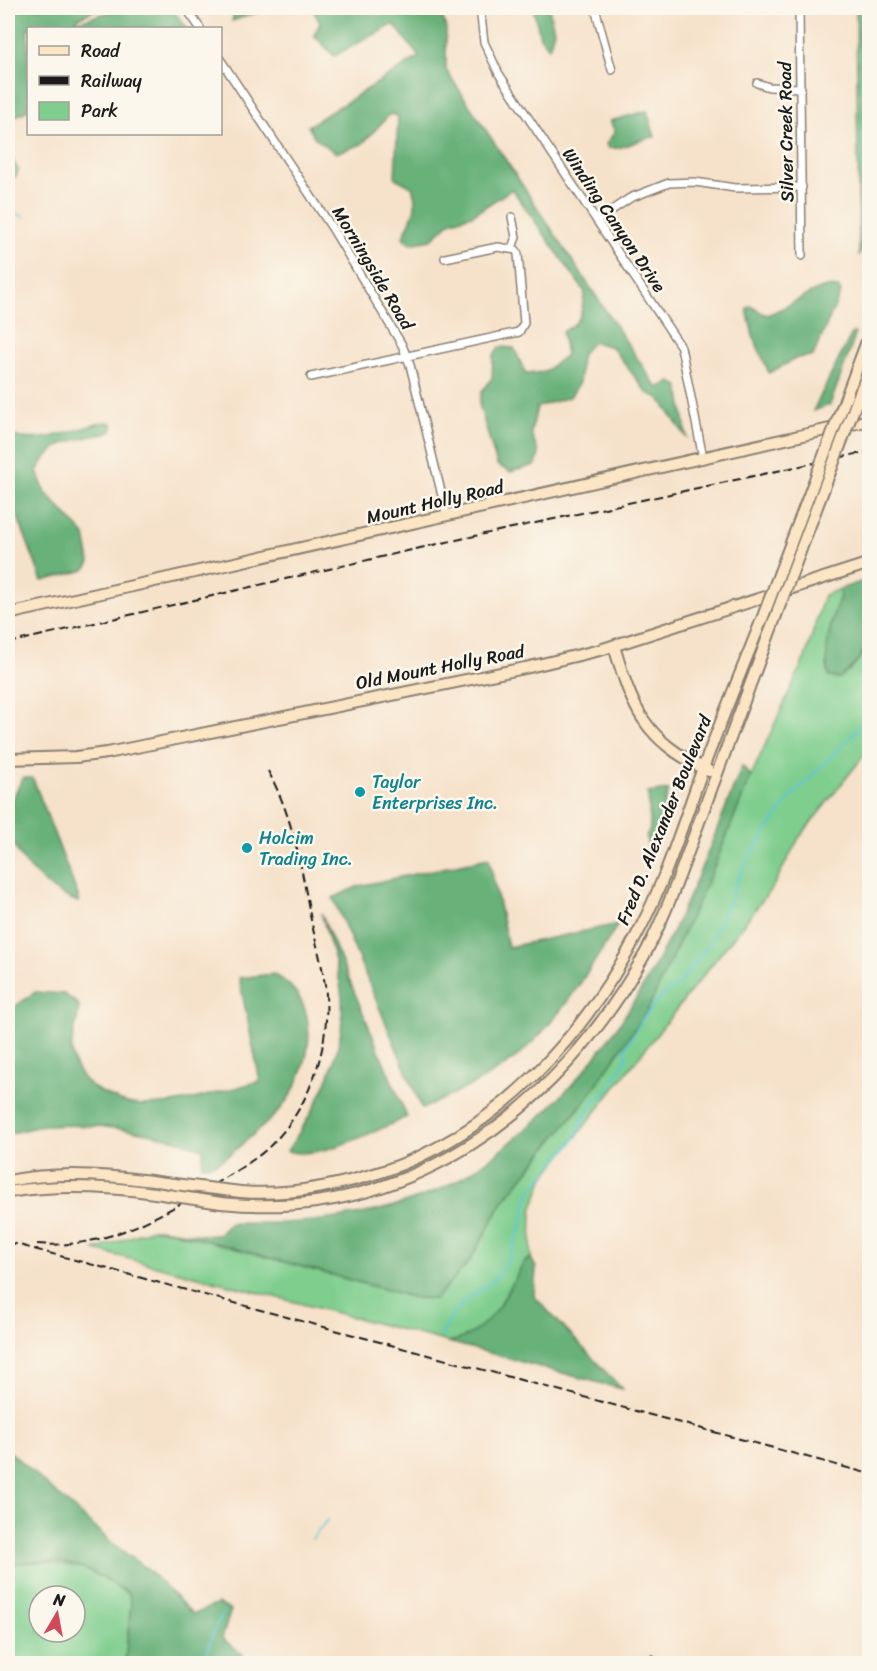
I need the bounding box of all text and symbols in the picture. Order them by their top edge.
legend [27,27,222,135]
text: Road [81,35,121,67]
street label: Silver Creek Road [769,60,803,203]
text: Railway [81,65,143,97]
text: Park [81,95,118,127]
street label: Winding Canyon Drive [553,141,675,299]
street label: Morningside Road [323,200,424,338]
street label: Mount Holly Road [363,470,508,533]
street label: Old Mount Holly Road [353,635,529,699]
street label: Fred D. Alexander Boulevard [607,709,721,930]
place label: Taylor Enterprises Inc. [372,766,498,819]
marker: Taylor Enterprises Inc. [353,785,367,799]
place label: Holcim Trading Inc. [259,822,353,875]
marker: Holcim Trading Inc. [240,841,254,855]
north arrow [27,1584,87,1644]
text: N [51,1584,68,1615]

